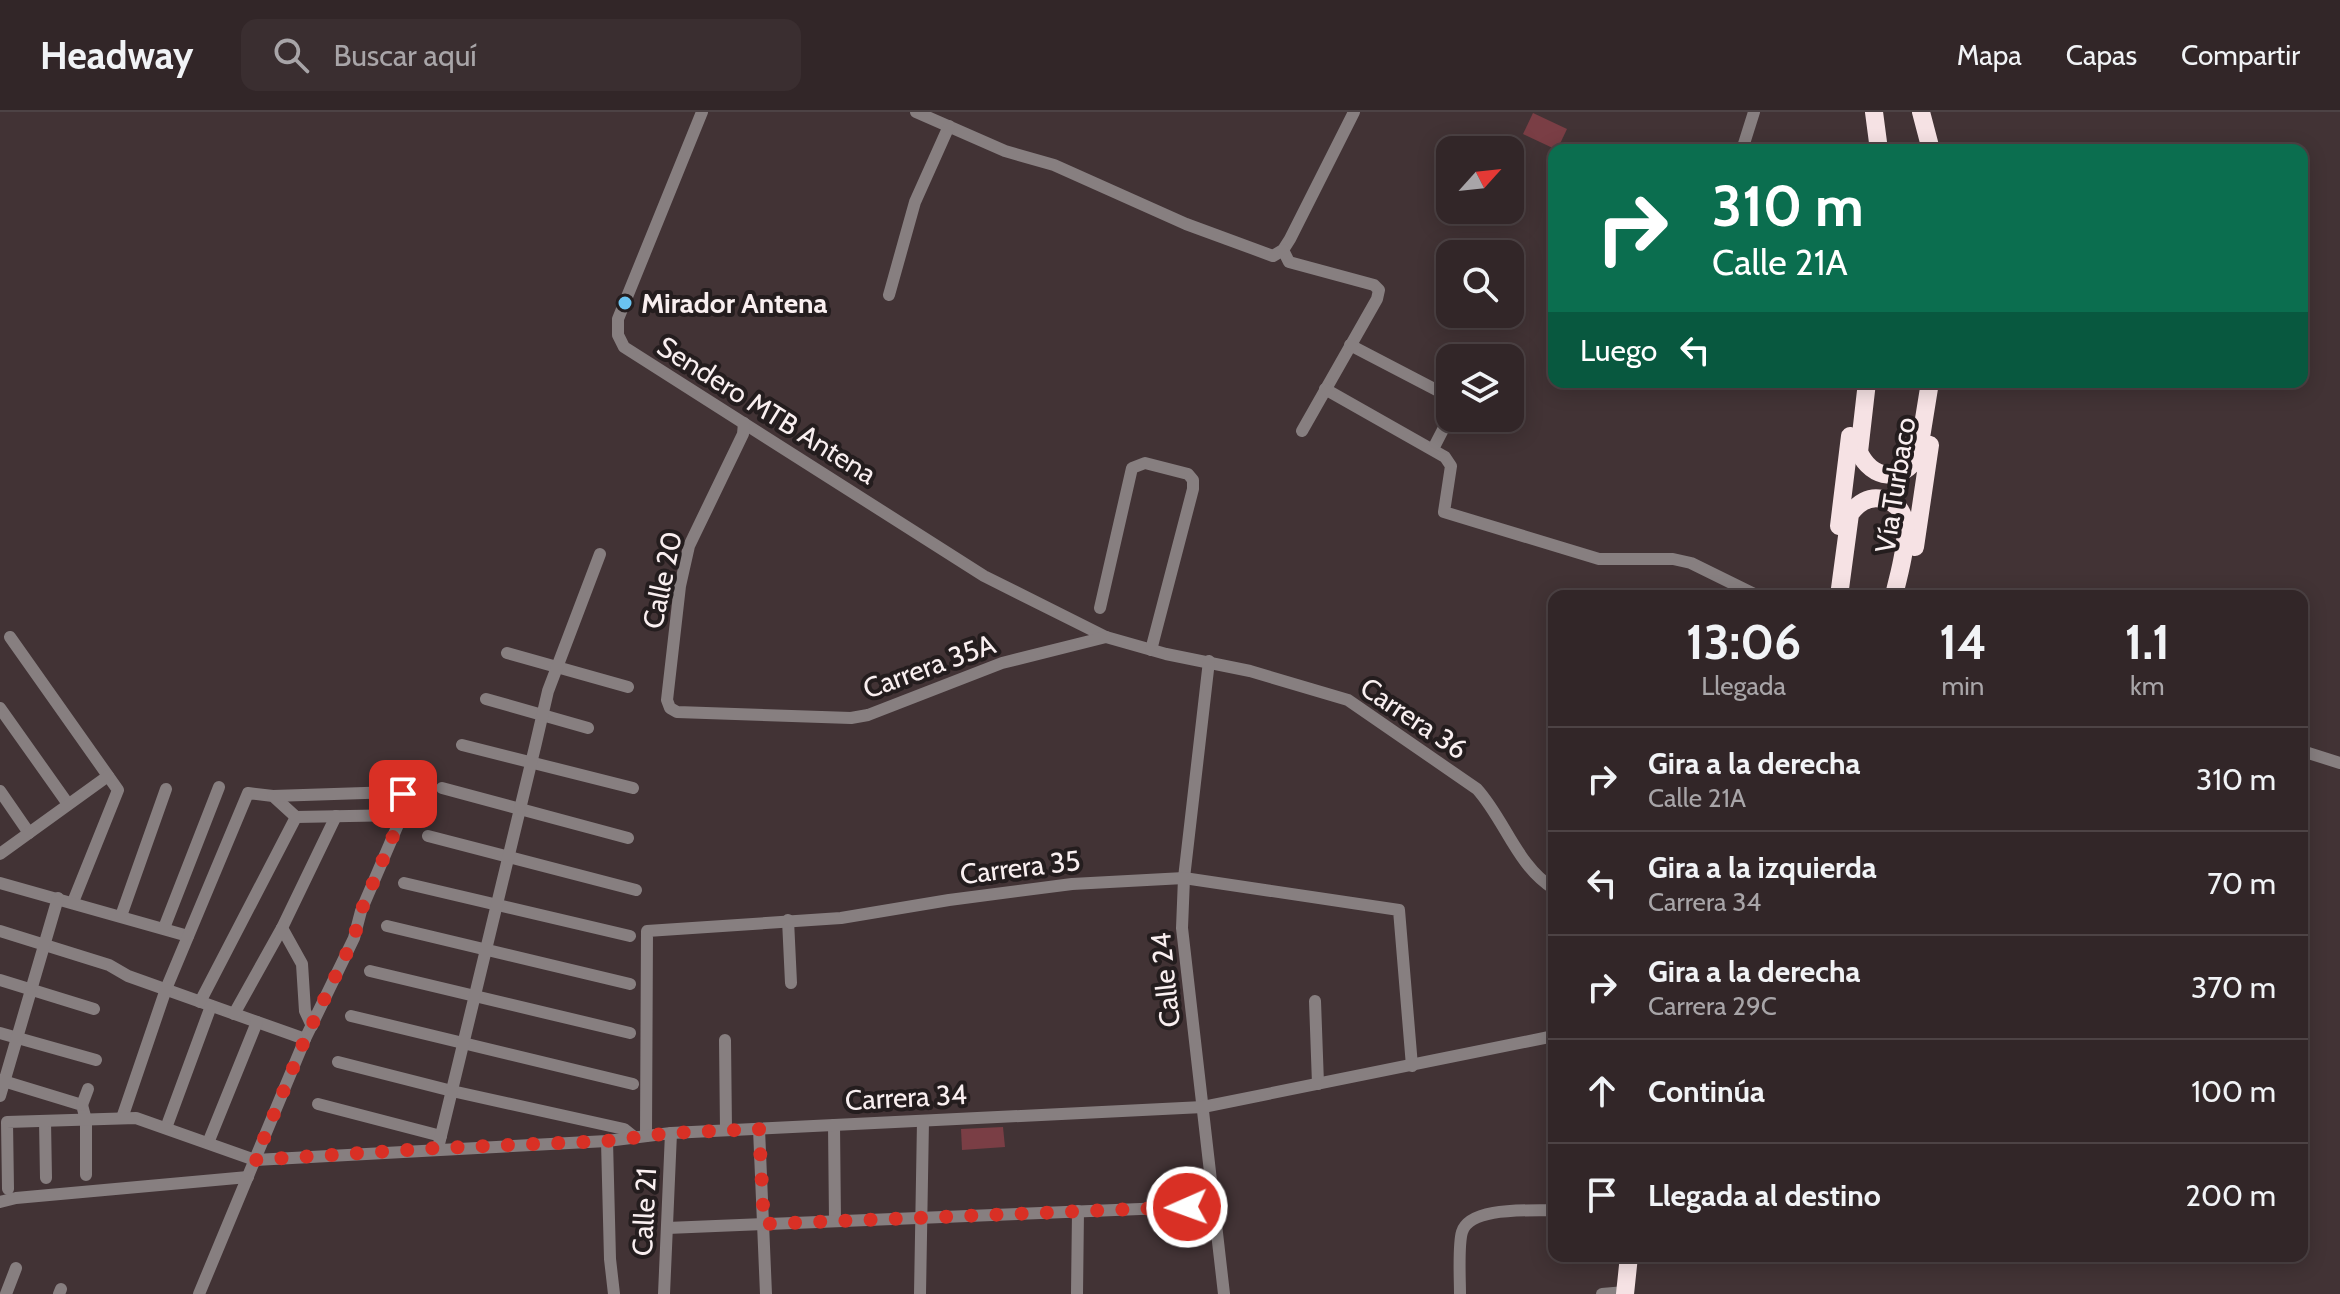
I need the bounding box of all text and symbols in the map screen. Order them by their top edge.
search box [241,19,801,91]
text: Headway [40,32,193,79]
icon: search [269,33,313,77]
text: Buscar aquí [333,37,477,74]
text: Mapa [1957,38,2022,72]
text: Capas [2066,38,2137,72]
text: Compartir [2181,38,2300,72]
north arrow [1436,136,1524,224]
map controls [1436,136,1524,432]
text: 310 m [1712,172,1864,240]
icon: right [1580,176,1684,280]
button: search [1436,240,1524,328]
text: Calle 21A [1712,240,1848,284]
place label: Mirador Antena [641,286,828,320]
marker: Mirador Antena [616,294,634,312]
icon: left [1673,328,1717,372]
street label: Sendero MTB Antena [651,329,883,491]
text: Luego [1580,332,1657,369]
button: layers [1436,344,1524,432]
street label: Vía Turbaco [1868,415,1922,555]
street label: Calle 20 [635,528,689,632]
text: 13:06 [1686,613,1801,671]
text: 14 [1939,613,1987,671]
text: 1.1 [2125,613,2170,671]
street label: Carrera 35A [858,626,1000,706]
street label: Carrera 36 [1354,670,1474,766]
text: Llegada [1701,670,1786,702]
text: min [1942,670,1984,702]
text: km [2130,670,2165,702]
text: Gira a la derecha [1648,745,1860,782]
icon: right [1580,757,1624,801]
pin [369,760,437,828]
text: 310 m [2196,761,2276,798]
icon: arrive [381,772,425,816]
text: Calle 21A [1648,782,1746,814]
street label: Carrera 35 [958,843,1082,891]
text: Gira a la izquierda [1648,849,1877,886]
icon: left [1580,861,1624,905]
text: 70 m [2207,865,2276,902]
text: Carrera 34 [1648,886,1761,918]
street label: Calle 24 [1143,931,1187,1029]
text: Gira a la derecha [1648,953,1860,990]
icon: right [1580,965,1624,1009]
text: 370 m [2191,969,2276,1006]
text: Carrera 29C [1648,990,1777,1022]
icon: ahead [1580,1069,1624,1113]
text: Continúa [1648,1073,1765,1110]
text: 100 m [2191,1073,2276,1110]
street label: Carrera 34 [844,1077,968,1117]
position arrow [1145,1165,1229,1249]
street label: Calle 21 [625,1167,663,1257]
icon: arrive [1580,1173,1624,1217]
text: Llegada al destino [1648,1177,1881,1214]
text: 200 m [2185,1177,2276,1214]

